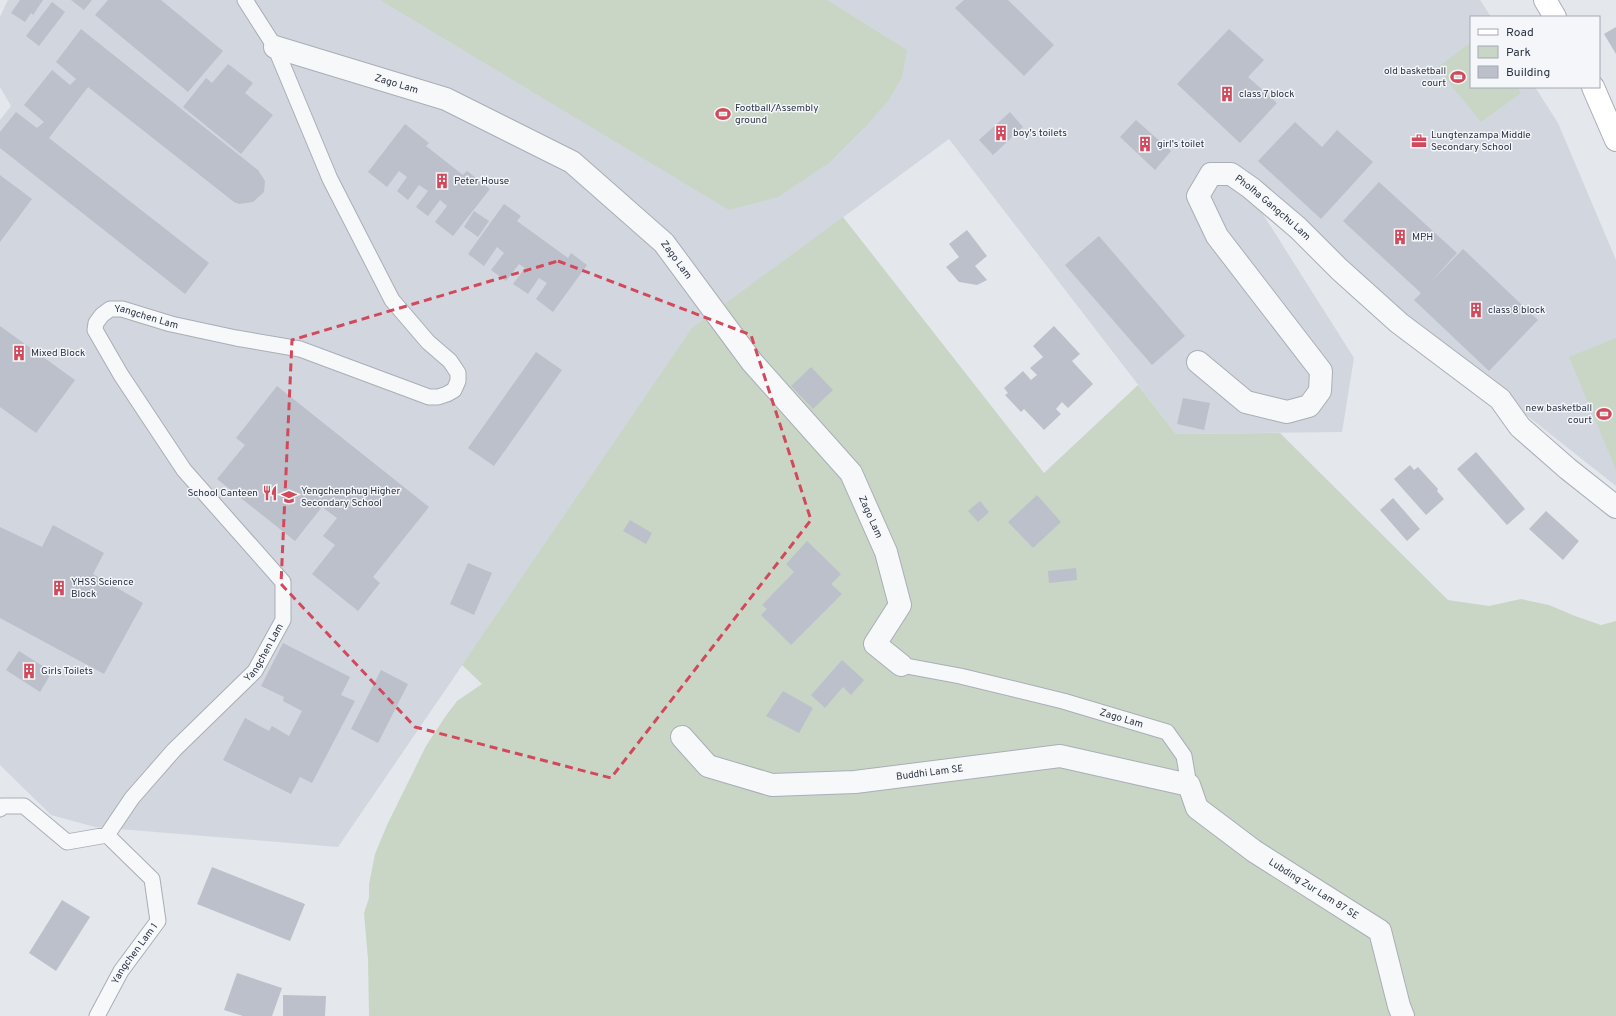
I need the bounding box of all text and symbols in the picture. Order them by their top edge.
legend [1470,16,1600,88]
text: Road [1506,25,1534,41]
text: Park [1506,45,1531,61]
place label: old basketball court [1384,65,1446,90]
text: Building [1506,65,1550,81]
sports icon: old basketball court [1449,68,1467,86]
street label: Zago Lam [373,71,420,97]
building icon: class 7 block [1218,85,1236,103]
place label: class 7 block [1239,88,1295,101]
place label: Football/Assembly ground [735,102,818,127]
sports icon: Football/Assembly ground [714,105,732,123]
building icon: boy's toilets [992,124,1010,142]
place label: boy's toilets [1013,127,1067,140]
place label: Lungtenzampa Middle Secondary School [1431,129,1531,154]
office icon: Lungtenzampa Middle Secondary School [1410,132,1428,150]
building icon: girl's toilet [1136,135,1154,153]
place label: girl's toilet [1157,138,1205,151]
building icon: Peter House [433,172,451,190]
street label: Pholha Gangchu Lam [1232,172,1313,243]
place label: Peter House [454,175,509,188]
building icon: MPH [1391,228,1409,246]
place label: MPH [1412,231,1433,244]
street label: Zago Lam [658,238,695,282]
building icon: class 8 block [1467,301,1485,319]
street label: Yangchen Lam [114,302,180,332]
place label: class 8 block [1488,304,1545,317]
building icon: Mixed Block [10,344,28,362]
place label: Mixed Block [31,347,85,360]
place label: new basketball court [1526,402,1592,427]
sports icon: new basketball court [1595,405,1613,423]
restaurant icon: School Canteen [261,484,279,502]
place label: Yengchenphug Higher Secondary School [301,485,401,510]
place label: School Canteen [187,487,258,500]
school or university icon: Yengchenphug Higher Secondary School [280,488,298,506]
street label: Zago Lam [855,494,886,540]
place label: YHSS Science Block [71,576,134,601]
building icon: YHSS Science Block [50,579,68,597]
street label: Yangchen Lam [241,621,286,685]
building icon: Girls Toilets [20,662,38,680]
place label: Girls Toilets [41,665,93,678]
street label: Zago Lam [1098,706,1145,731]
street label: Buddhi Lam SE [895,762,964,783]
street label: Lubding Zur Lam 87 SE [1266,855,1361,922]
street label: Yangchen Lam 1 [109,920,161,987]

